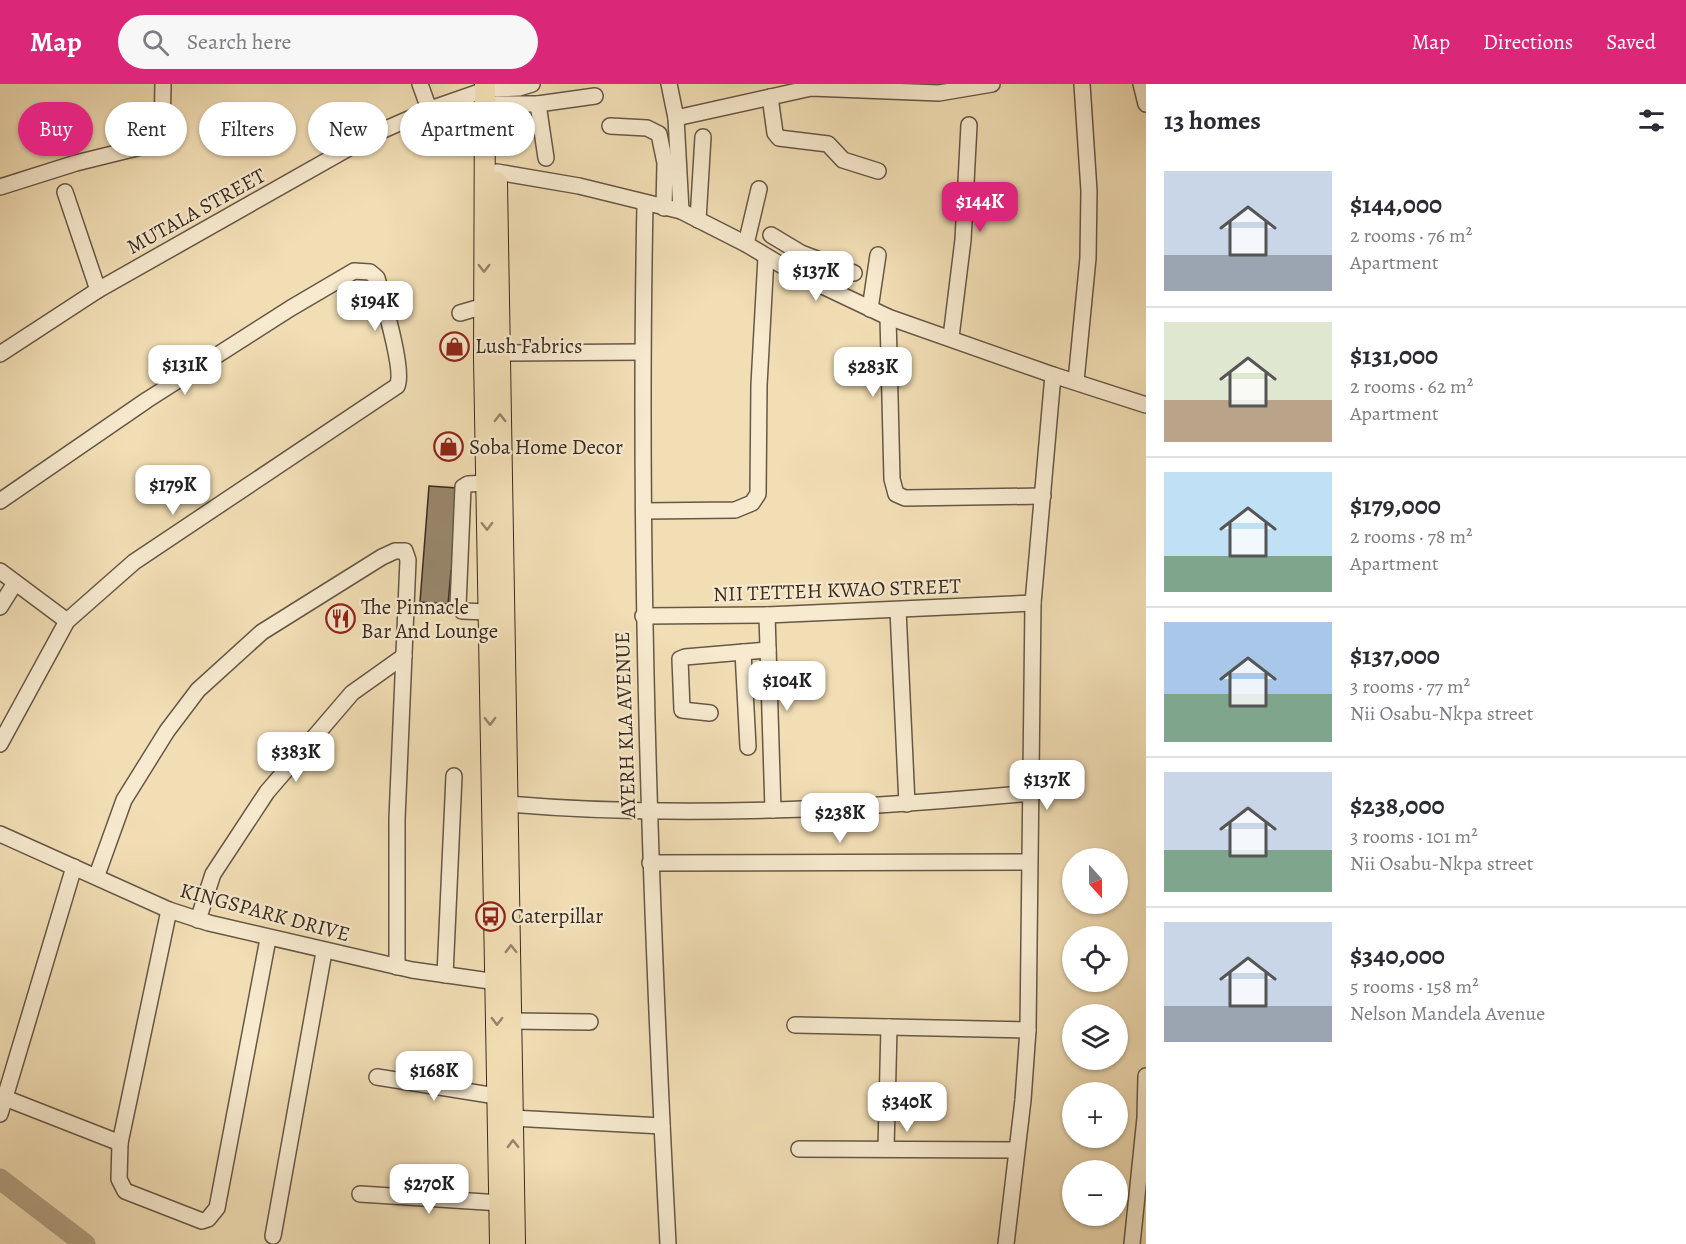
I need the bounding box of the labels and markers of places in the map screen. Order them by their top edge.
pin: $144K [938,182,1022,233]
pin: $137K [774,251,858,302]
pin: $194K [333,281,417,332]
shop icon: Lush Fabrics [438,330,470,362]
place label: Lush Fabrics [475,332,582,360]
pin: $131K [143,345,227,396]
pin: $283K [831,347,915,398]
shop icon: Soba Home Decor [432,431,464,463]
place label: Soba Home Decor [469,433,623,461]
pin: $179K [131,465,215,516]
place label: The Pinnacle Bar And Lounge [361,593,498,645]
restaurant icon: The Pinnacle Bar And Lounge [324,603,356,635]
pin: $104K [745,661,829,712]
pin: $383K [254,732,338,783]
pin: $137K [1005,760,1089,811]
pin: $238K [798,793,882,844]
bus stop icon: Caterpillar [474,900,506,932]
place label: Caterpillar [511,902,603,930]
pin: $168K [392,1051,476,1102]
pin: $340K [865,1082,949,1133]
pin: $270K [387,1164,471,1215]

